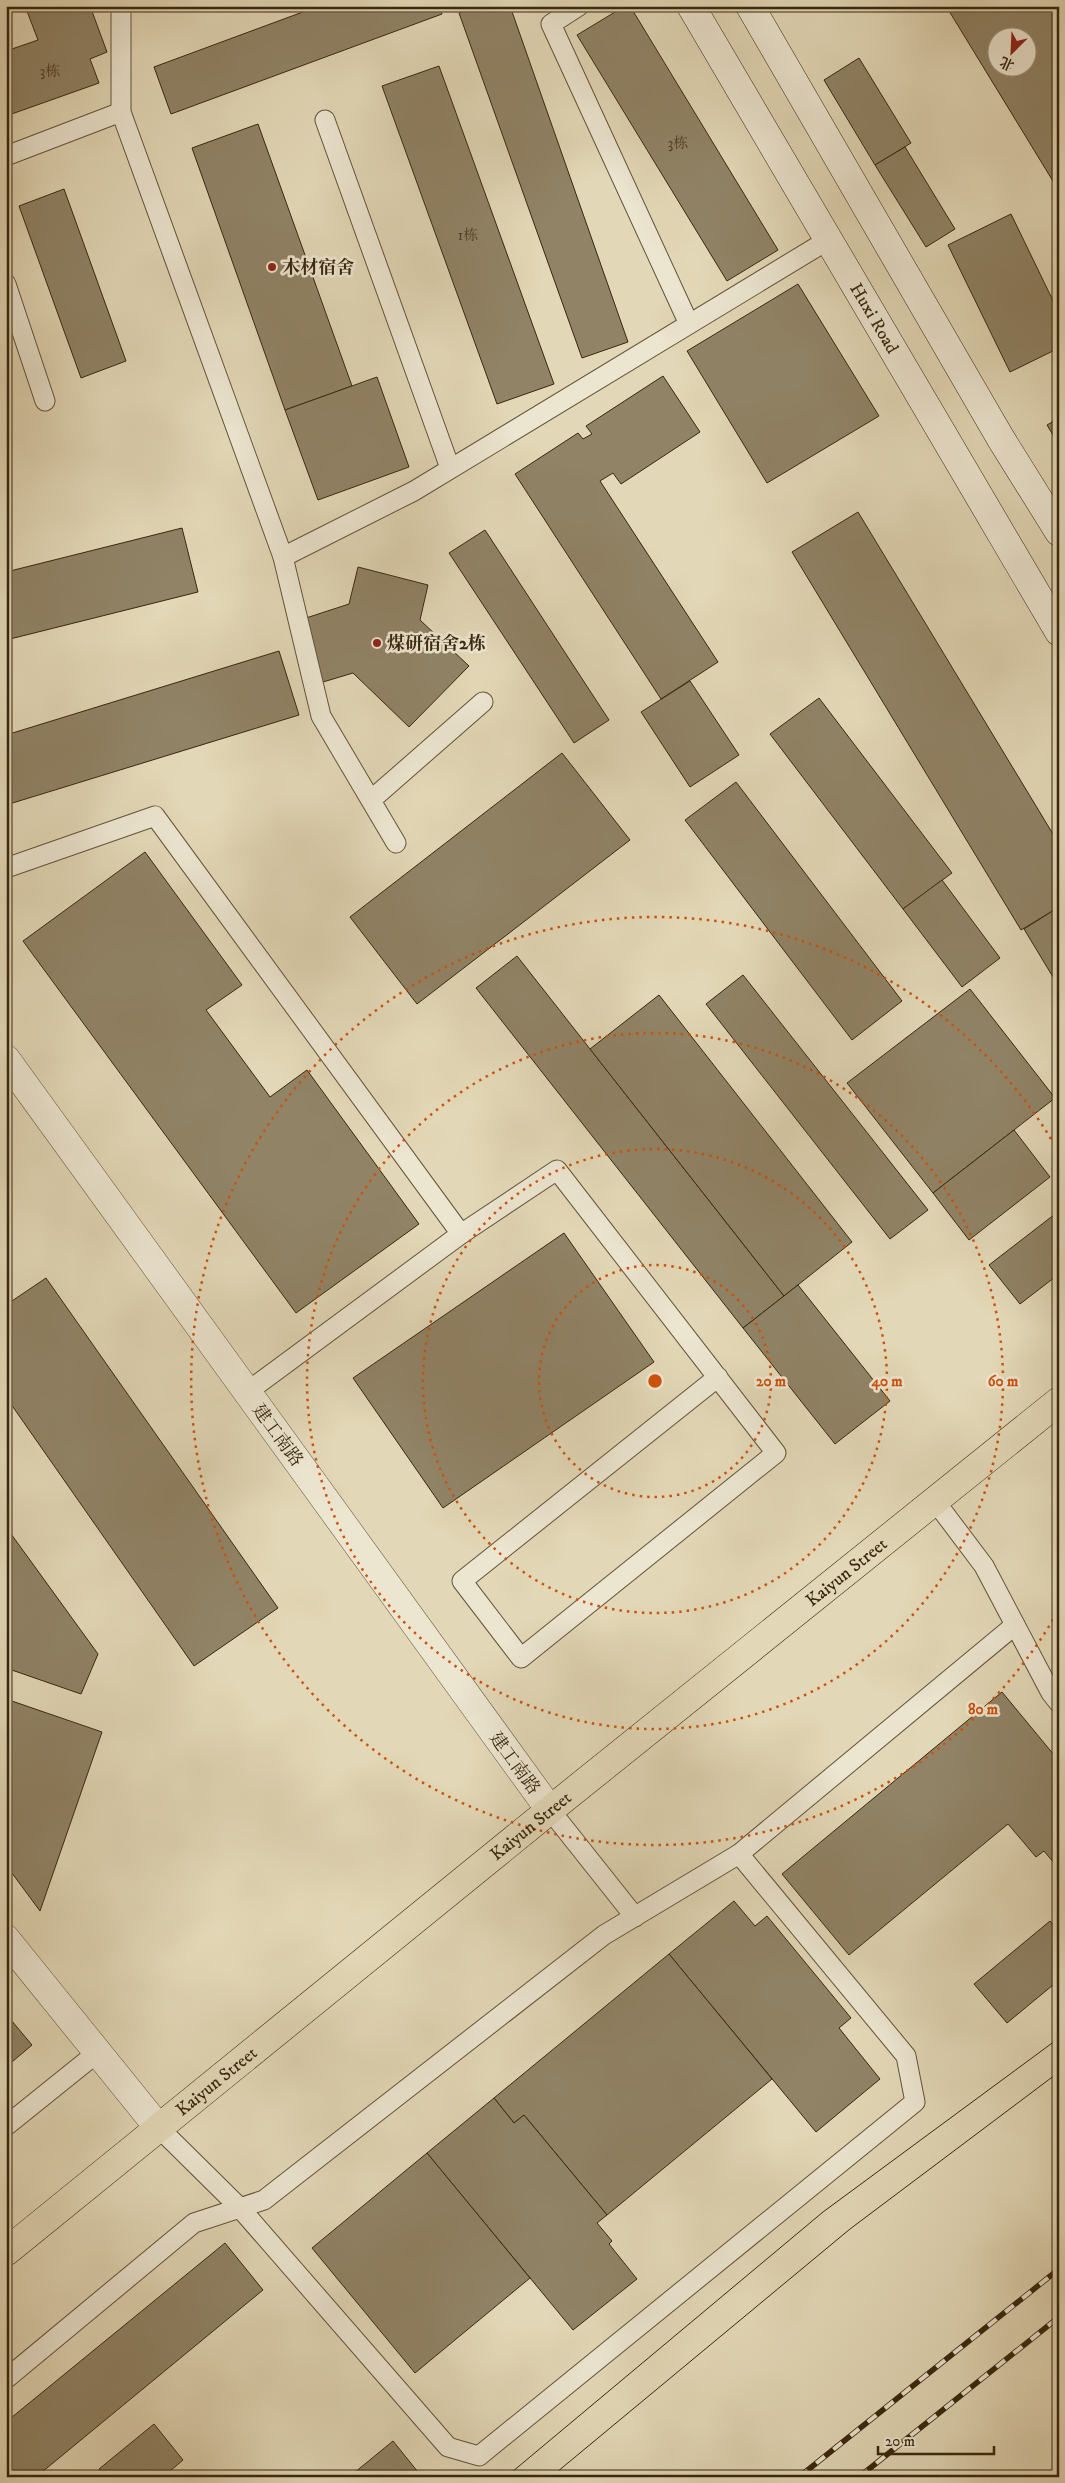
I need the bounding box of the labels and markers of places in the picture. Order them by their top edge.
place label: 木材宿舍 [282,257,354,279]
marker: 木材宿舍 [266,261,278,273]
place label: 煤研宿舍2栋 [387,633,486,655]
marker: 煤研宿舍2栋 [371,637,383,649]
centre of rings [646,1372,664,1390]

